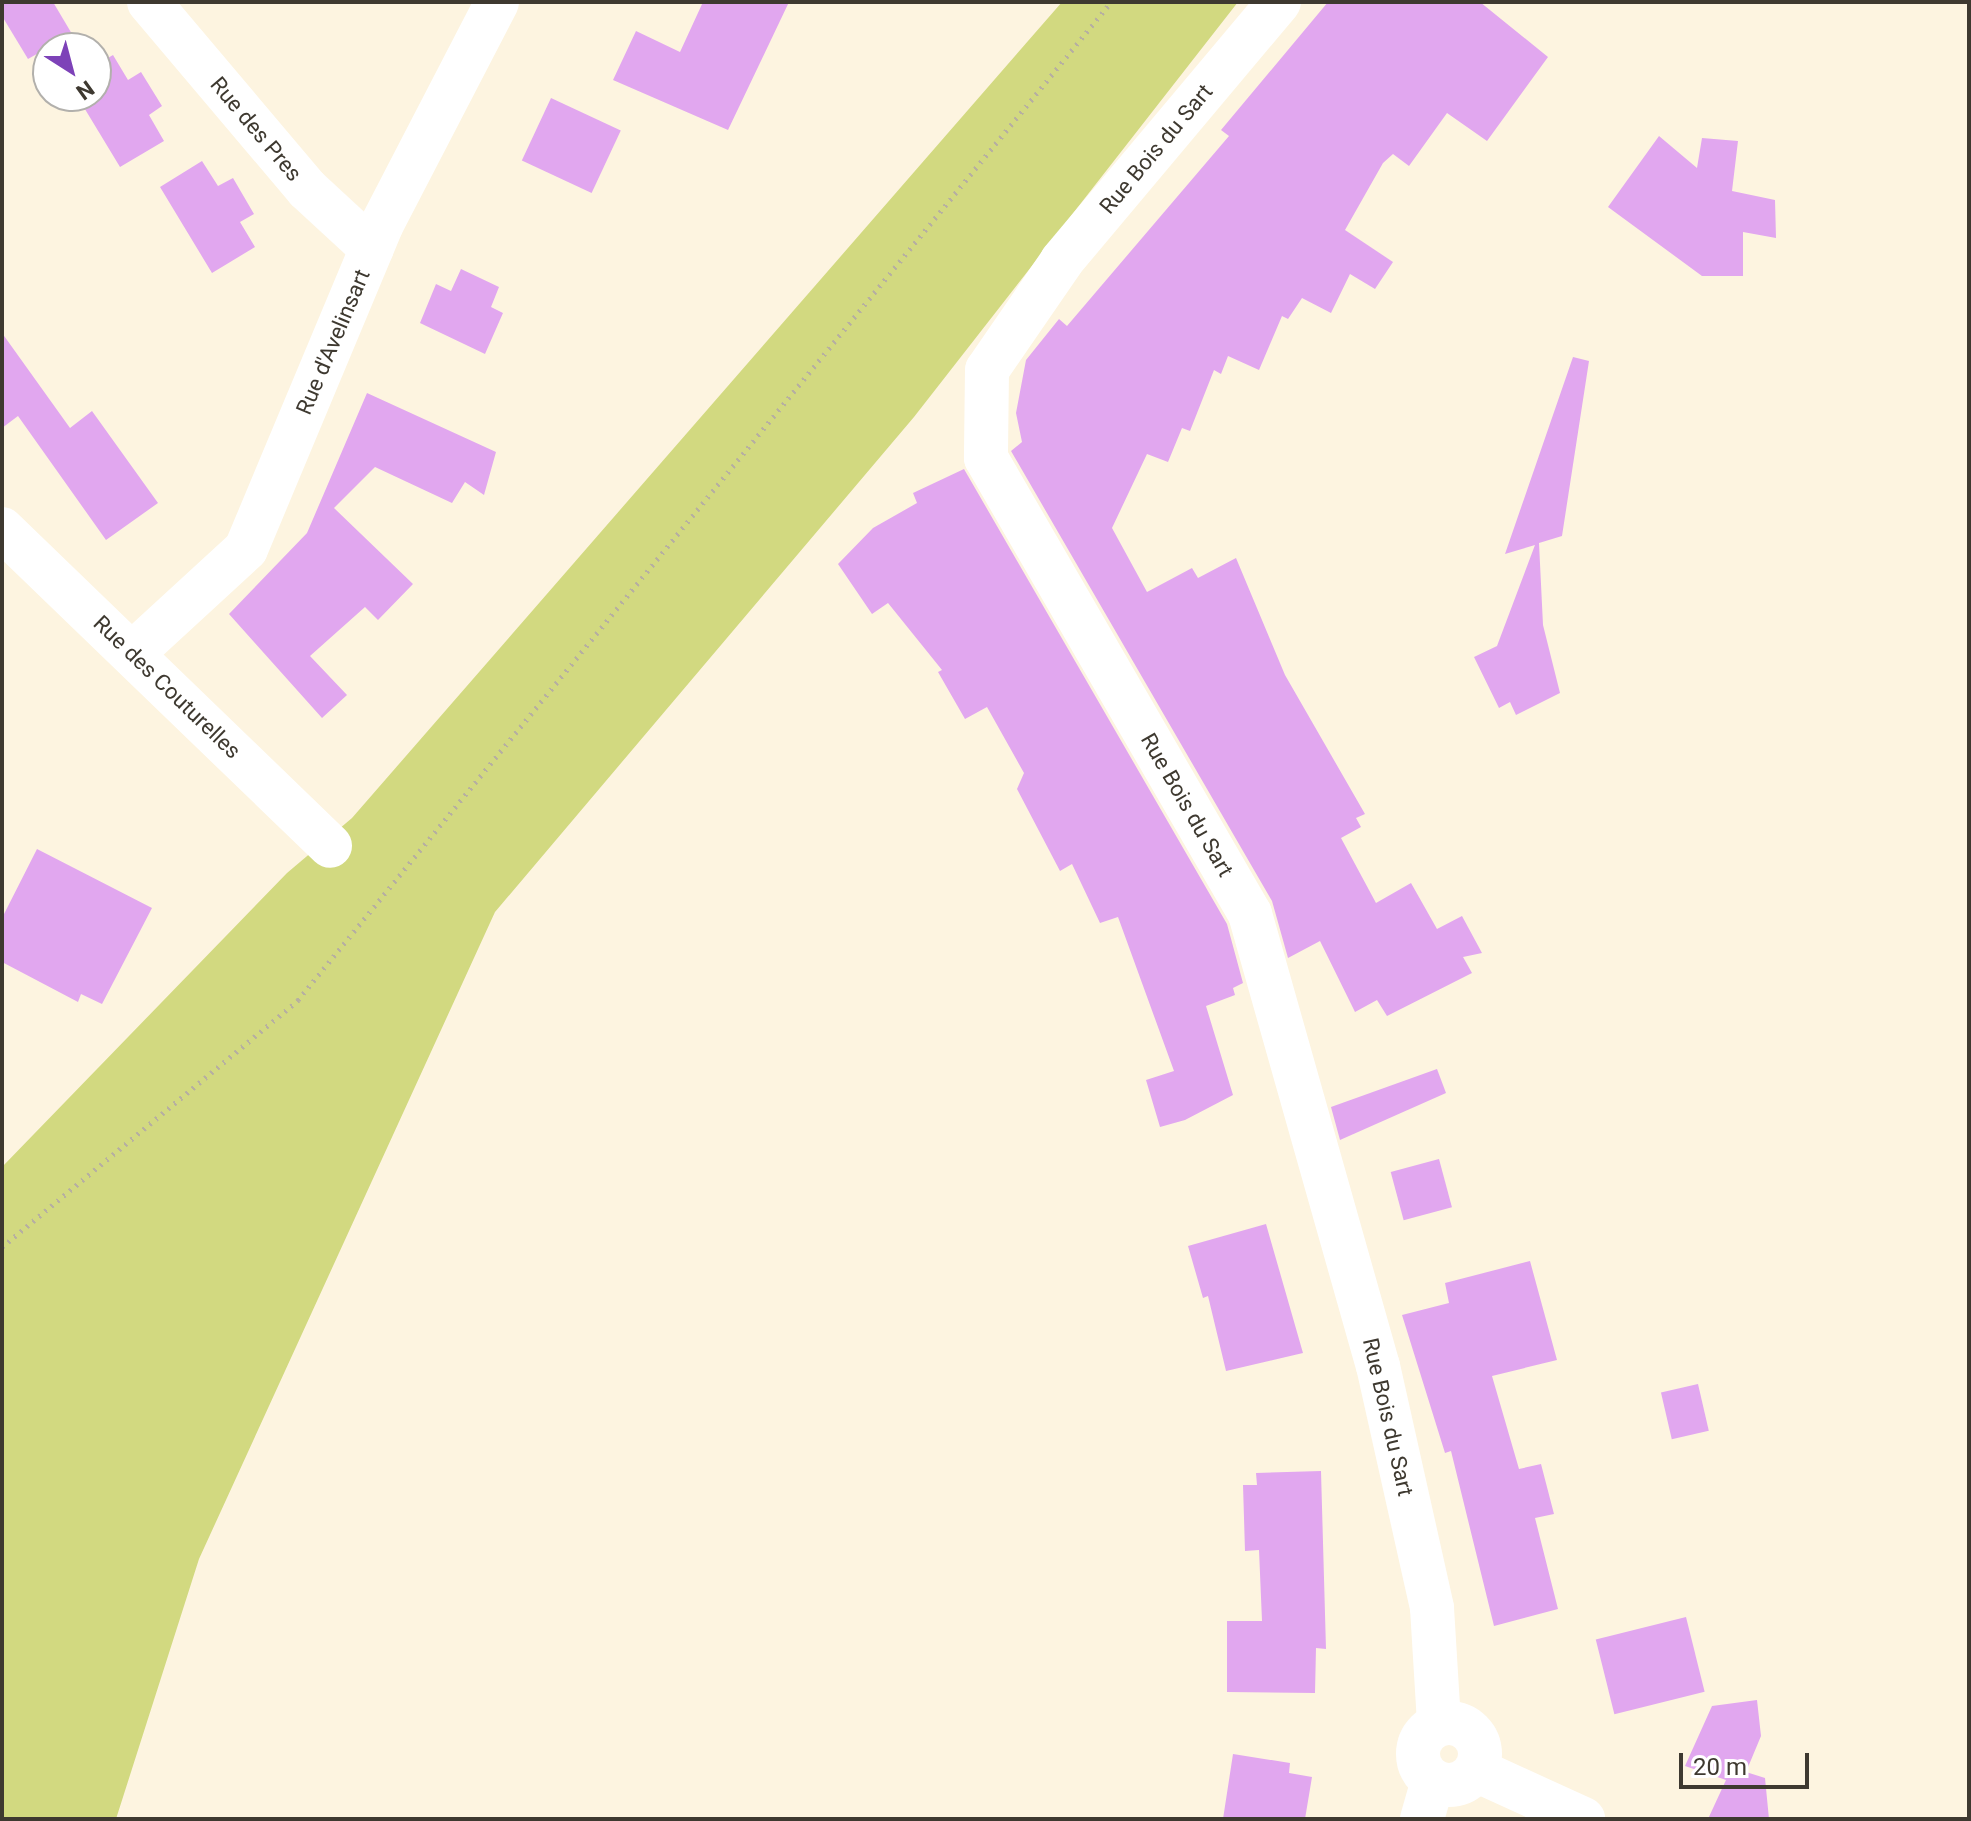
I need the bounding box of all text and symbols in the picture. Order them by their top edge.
north arrow [32,32,112,112]
street label: Rue des Pres [205,72,307,186]
text: N [72,76,99,105]
street label: Rue Bois du Sart [1094,79,1218,219]
street label: Rue d'Avelinsart [291,265,375,419]
street label: Rue des Couturelles [88,610,246,764]
street label: Rue Bois du Sart [1135,728,1239,882]
street label: Rue Bois du Sart [1357,1335,1419,1499]
scale bar [1683,1737,1813,1787]
text: 20 m [1693,1753,1747,1781]

